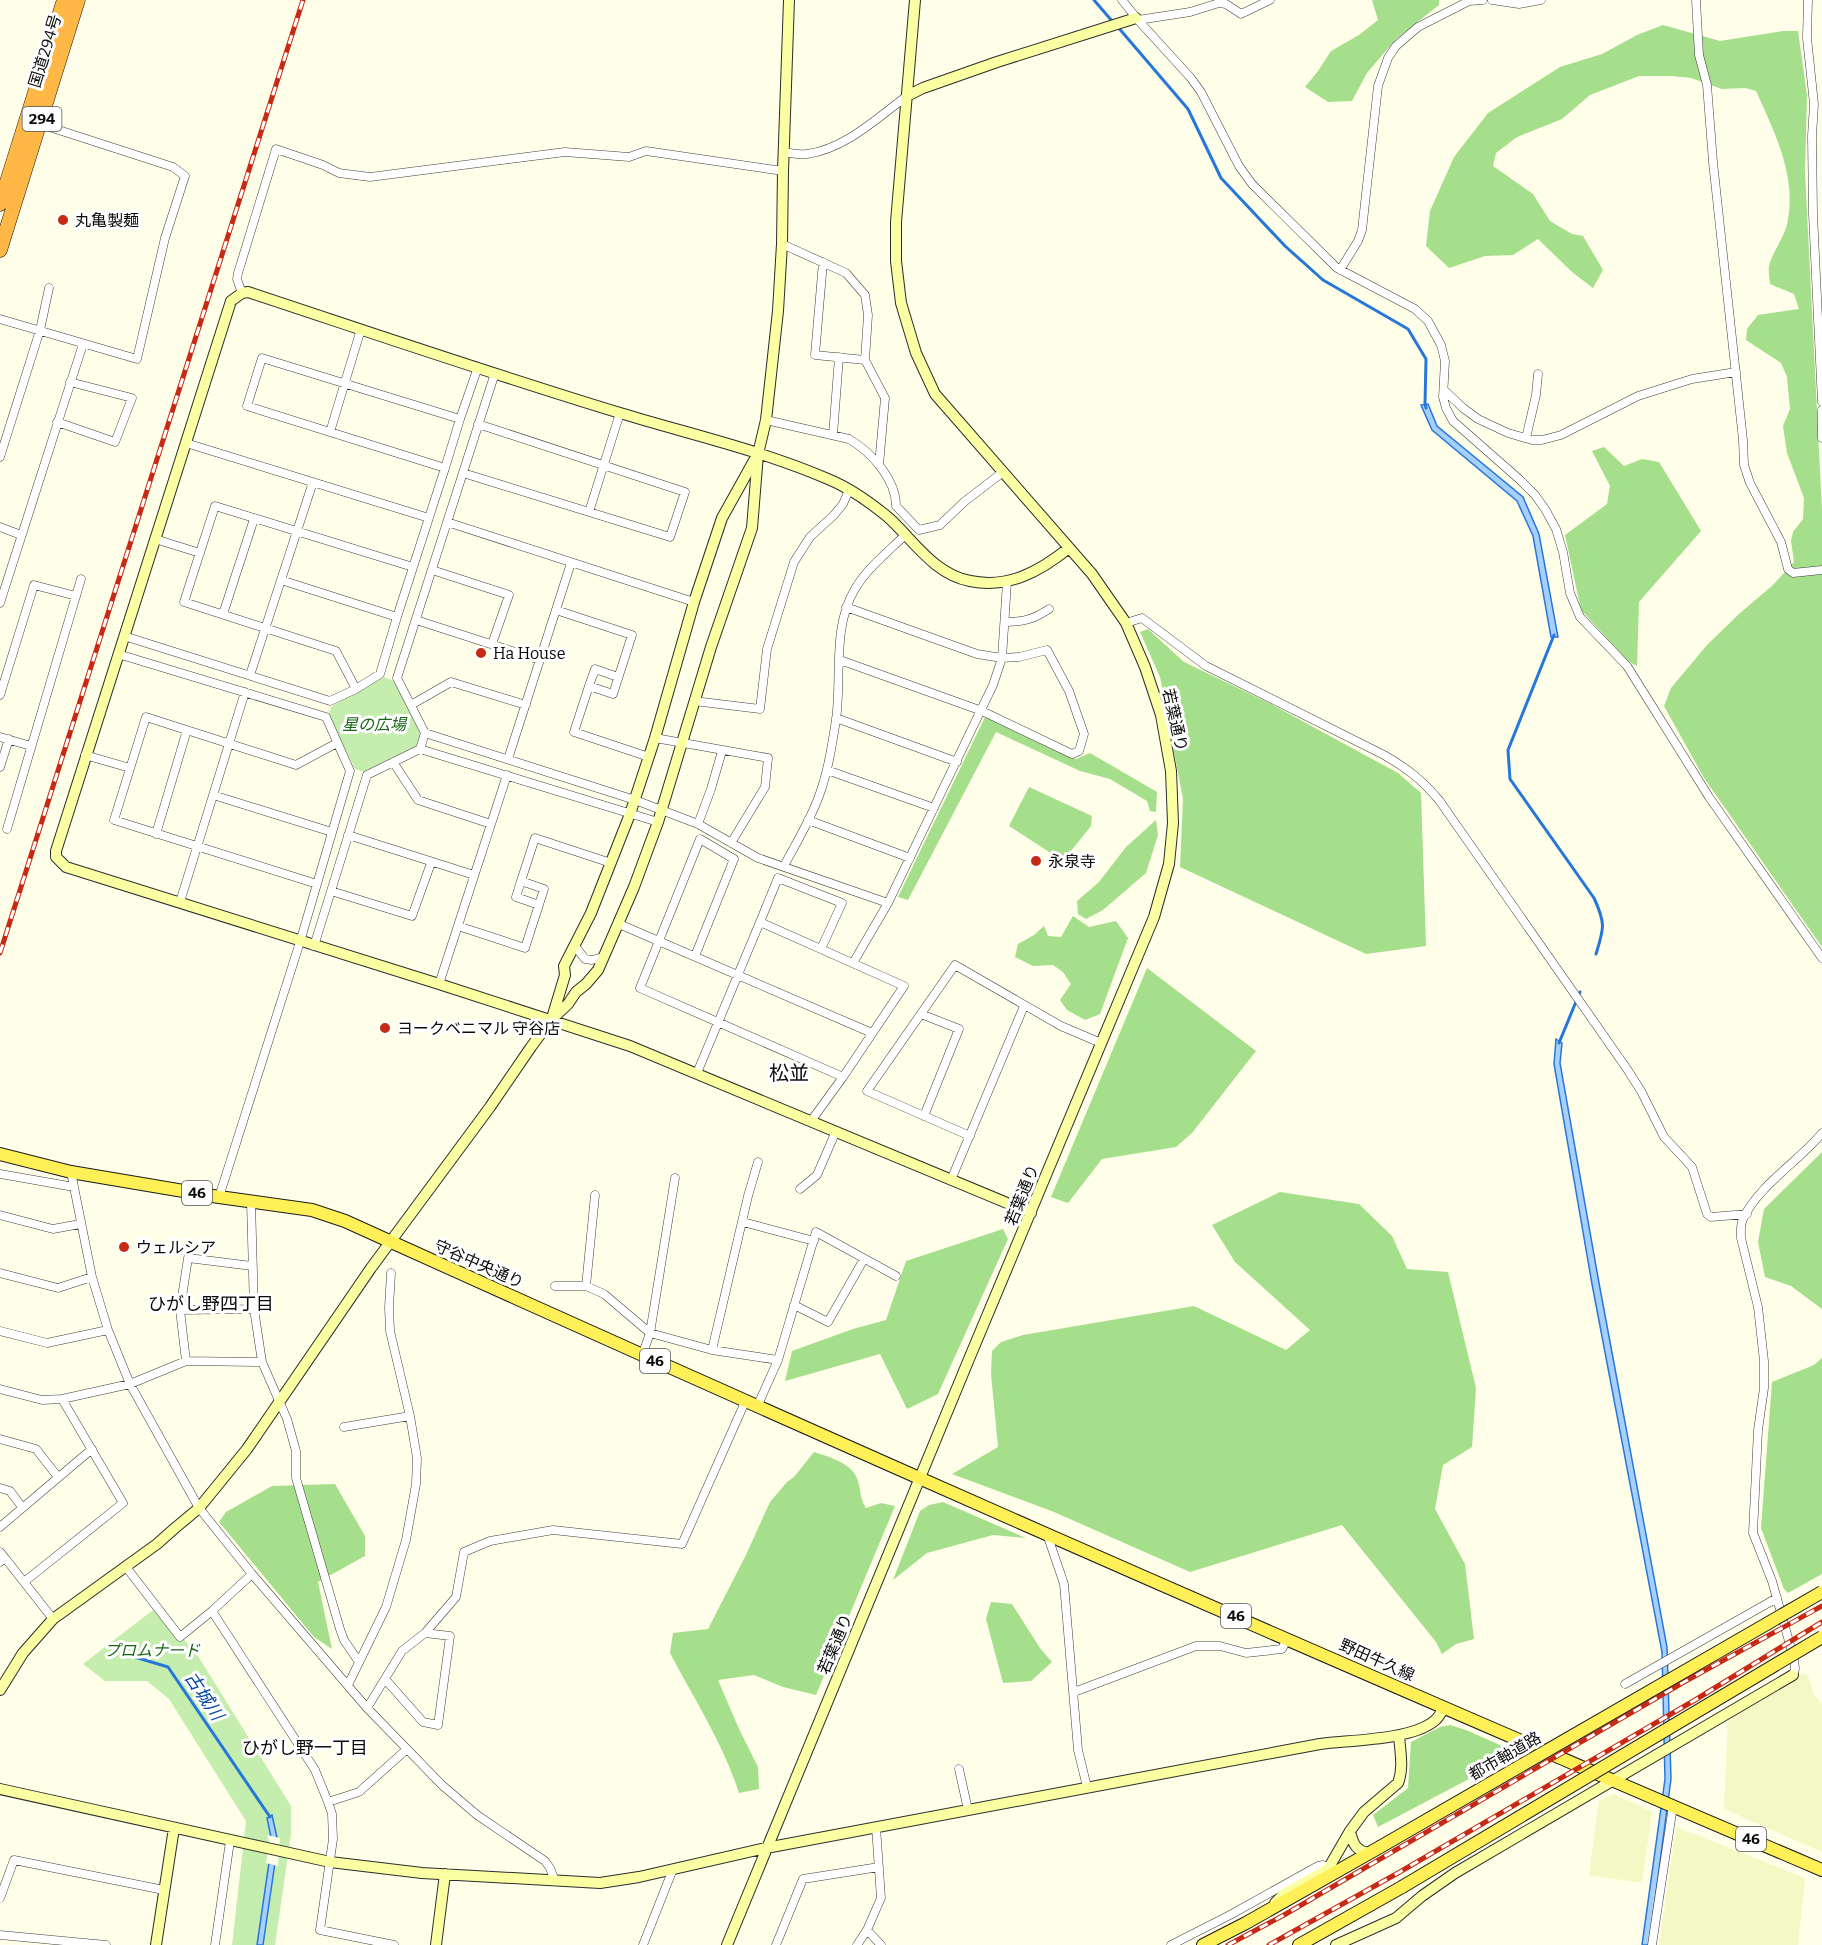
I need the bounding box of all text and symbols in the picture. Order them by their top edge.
street label: 国道294号 [25,12,65,90]
road number: 294 [22,107,62,131]
place label: 丸亀製麺 [75,211,139,230]
marker: 丸亀製麺 [56,213,70,227]
place label: Ha House [493,644,565,663]
marker: Ha House [474,646,488,660]
street label: 若葉通り [1159,687,1191,753]
park label: 星の広場 [342,715,408,734]
place label: 永泉寺 [1048,852,1096,871]
marker: 永泉寺 [1029,854,1043,868]
place label: ヨークベニマル 守谷店 [397,1019,560,1038]
marker: ヨークベニマル 守谷店 [378,1021,392,1035]
district label: 松並 [769,1061,809,1085]
street label: 若葉通り [1001,1162,1043,1228]
road number: 46 [182,1181,212,1205]
street label: 守谷中央通り [431,1236,527,1292]
place label: ウェルシア [136,1238,216,1257]
marker: ウェルシア [117,1240,131,1254]
district label: ひがし野四丁目 [148,1293,274,1315]
road number: 46 [640,1349,670,1373]
road number: 46 [1221,1604,1251,1628]
street label: 若葉通り [814,1611,856,1677]
street label: 野田牛久線 [1337,1635,1417,1685]
park label: プロムナード [104,1641,201,1660]
water label: 古城川 [180,1667,229,1726]
street label: 都市軸道路 [1466,1728,1544,1784]
district label: ひがし野一丁目 [242,1737,368,1759]
road number: 46 [1736,1827,1766,1851]

